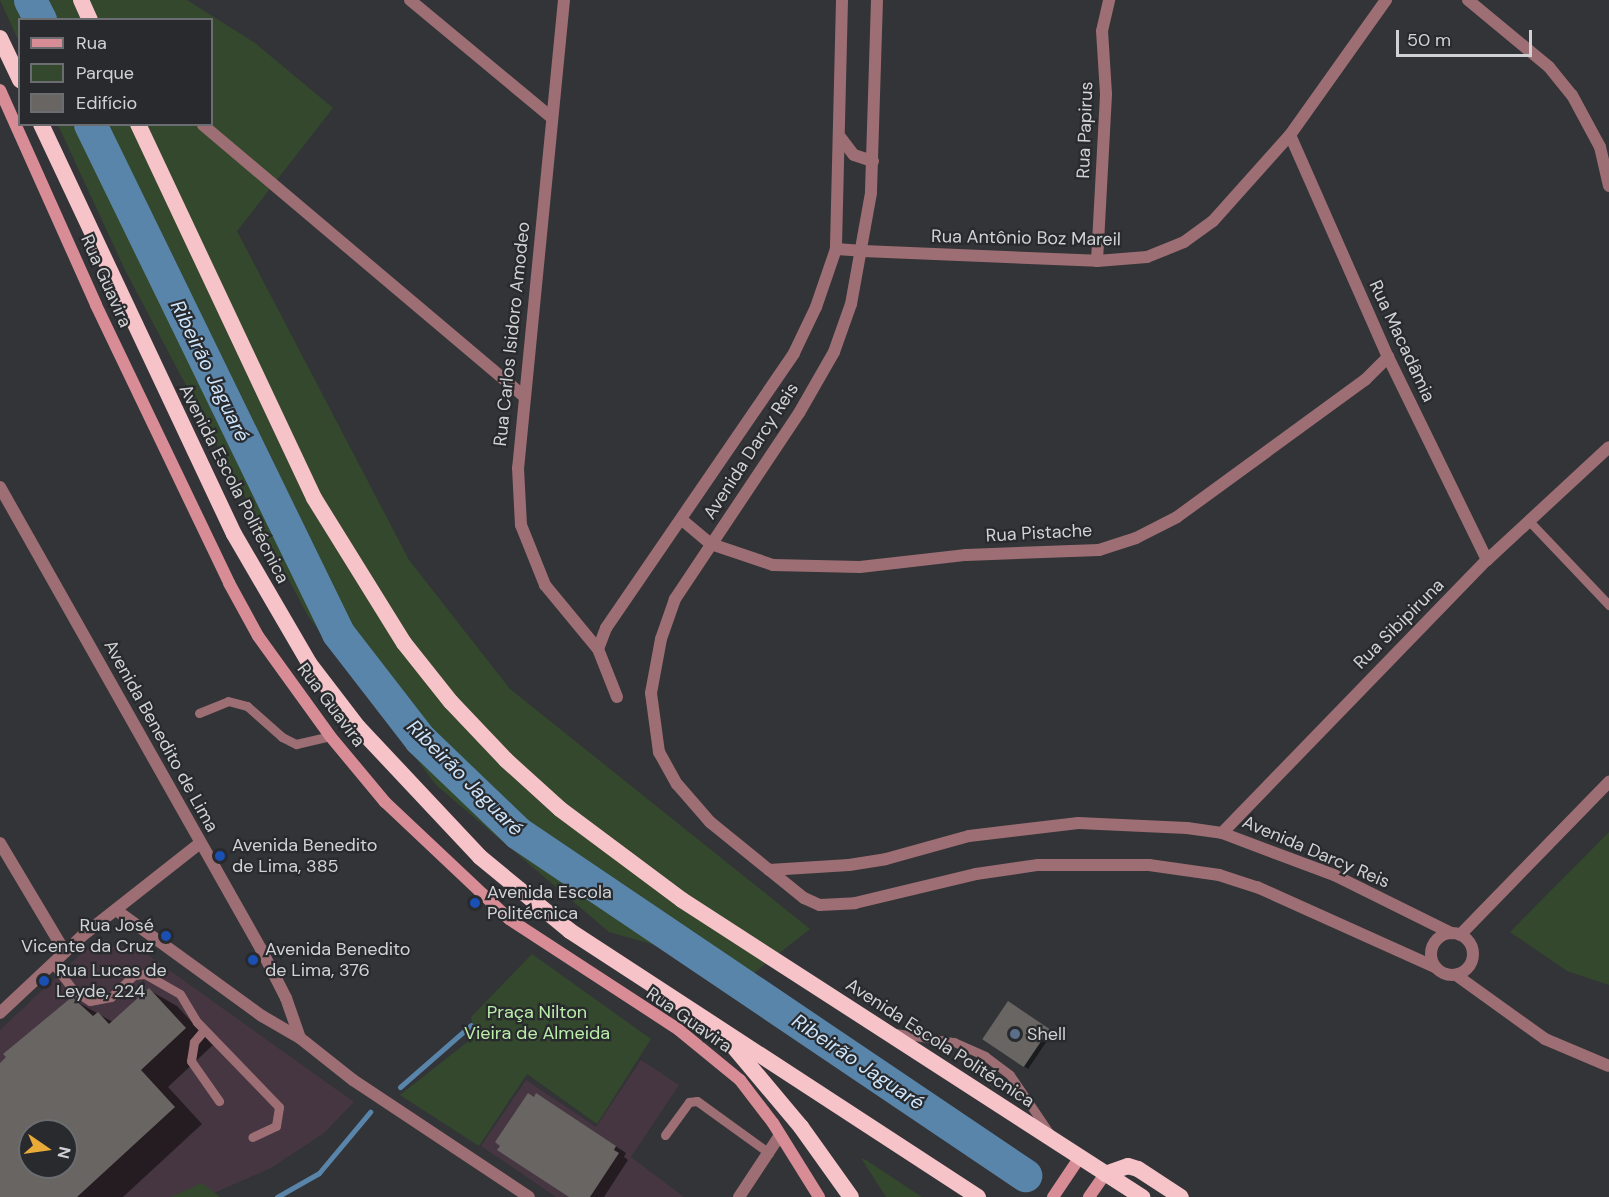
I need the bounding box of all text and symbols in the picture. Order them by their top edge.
legend [18,18,213,126]
scale bar [1399,18,1536,56]
text: 50 m [1407,28,1451,52]
text: Rua [76,31,107,55]
text: Parque [76,61,134,85]
street label: Rua Papirus [1073,81,1097,179]
text: Edifício [76,91,137,115]
street label: Rua Carlos Isidoro Amodeo [489,221,535,447]
street label: Rua Antônio Boz Mareil [931,226,1121,250]
street label: Rua Guavira [76,231,136,331]
street label: Rua Macadâmia [1364,277,1440,405]
water label: Ribeirão Jaguaré [165,296,255,446]
street label: Avenida Darcy Reis [699,379,803,523]
street label: Avenida Escola Politécnica [174,381,294,587]
street label: Rua Pistache [985,519,1093,547]
street label: Rua Sibipiruna [1349,574,1449,674]
street label: Avenida Benedito de Lima [99,636,223,836]
street label: Rua Guavira [293,659,369,751]
water label: Ribeirão Jaguaré [402,715,528,841]
street label: Avenida Darcy Reis [1239,811,1393,893]
place label: Avenida Benedito de Lima, 385 [232,835,378,878]
marker: Avenida Benedito de Lima, 385 [213,849,227,863]
place label: Avenida Escola Politécnica [487,882,612,924]
marker: Avenida Escola Politécnica [468,896,482,910]
place label: Rua José Vicente da Cruz [21,915,154,958]
marker: Rua José Vicente da Cruz [159,929,173,943]
place label: Avenida Benedito de Lima, 376 [265,939,411,982]
marker: Avenida Benedito de Lima, 376 [246,953,260,967]
place label: Rua Lucas de Leyde, 224 [56,960,167,1002]
marker: Rua Lucas de Leyde, 224 [37,974,51,988]
street label: Avenida Escola Politécnica [842,974,1038,1112]
street label: Rua Guavira [642,983,736,1057]
park label: Praça Nilton Vieira de Almeida [464,1002,610,1044]
water label: Ribeirão Jaguaré [787,1009,929,1115]
place label: Shell [1027,1023,1066,1045]
marker: Shell [1008,1027,1022,1041]
north arrow [18,1119,78,1179]
text: N [53,1145,76,1161]

